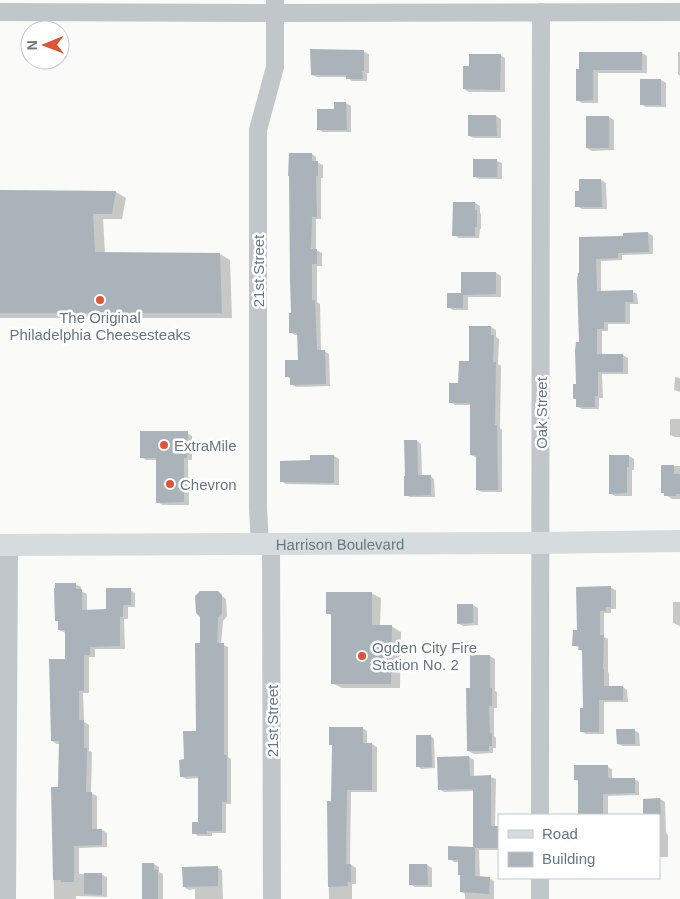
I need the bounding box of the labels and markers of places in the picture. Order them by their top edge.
marker: The Original Philadelphia Cheesesteaks [94,294,106,306]
place label: The Original Philadelphia Cheesesteaks [10,309,190,343]
place label: ExtraMile [174,437,237,454]
marker: ExtraMile [158,439,170,451]
place label: Chevron [180,476,237,493]
marker: Chevron [164,478,176,490]
place label: Ogden City Fire Station No. 2 [372,639,477,673]
marker: Ogden City Fire Station No. 2 [356,650,368,662]

